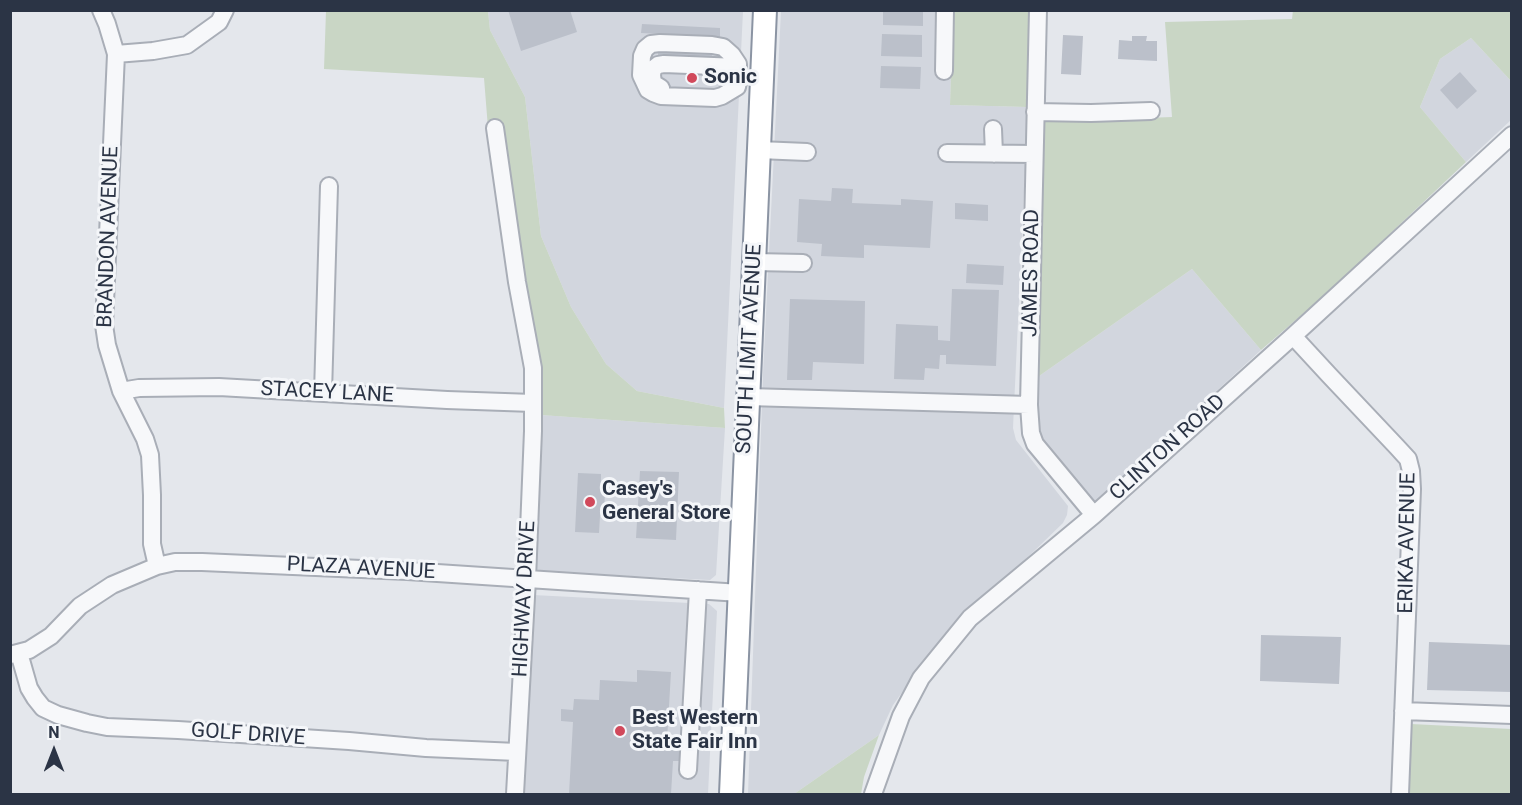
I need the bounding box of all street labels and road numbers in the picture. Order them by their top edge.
street label: BRANDON AVENUE [93,146,125,328]
street label: JAMES ROAD [1018,209,1046,337]
street label: SOUTH LIMIT AVENUE [732,243,768,455]
street label: STACEY LANE [260,377,394,409]
street label: CLINTON ROAD [1105,389,1231,507]
street label: ERIKA AVENUE [1394,472,1422,614]
street label: HIGHWAY DRIVE [508,520,542,678]
street label: PLAZA AVENUE [286,553,436,585]
street label: GOLF DRIVE [190,718,306,752]

